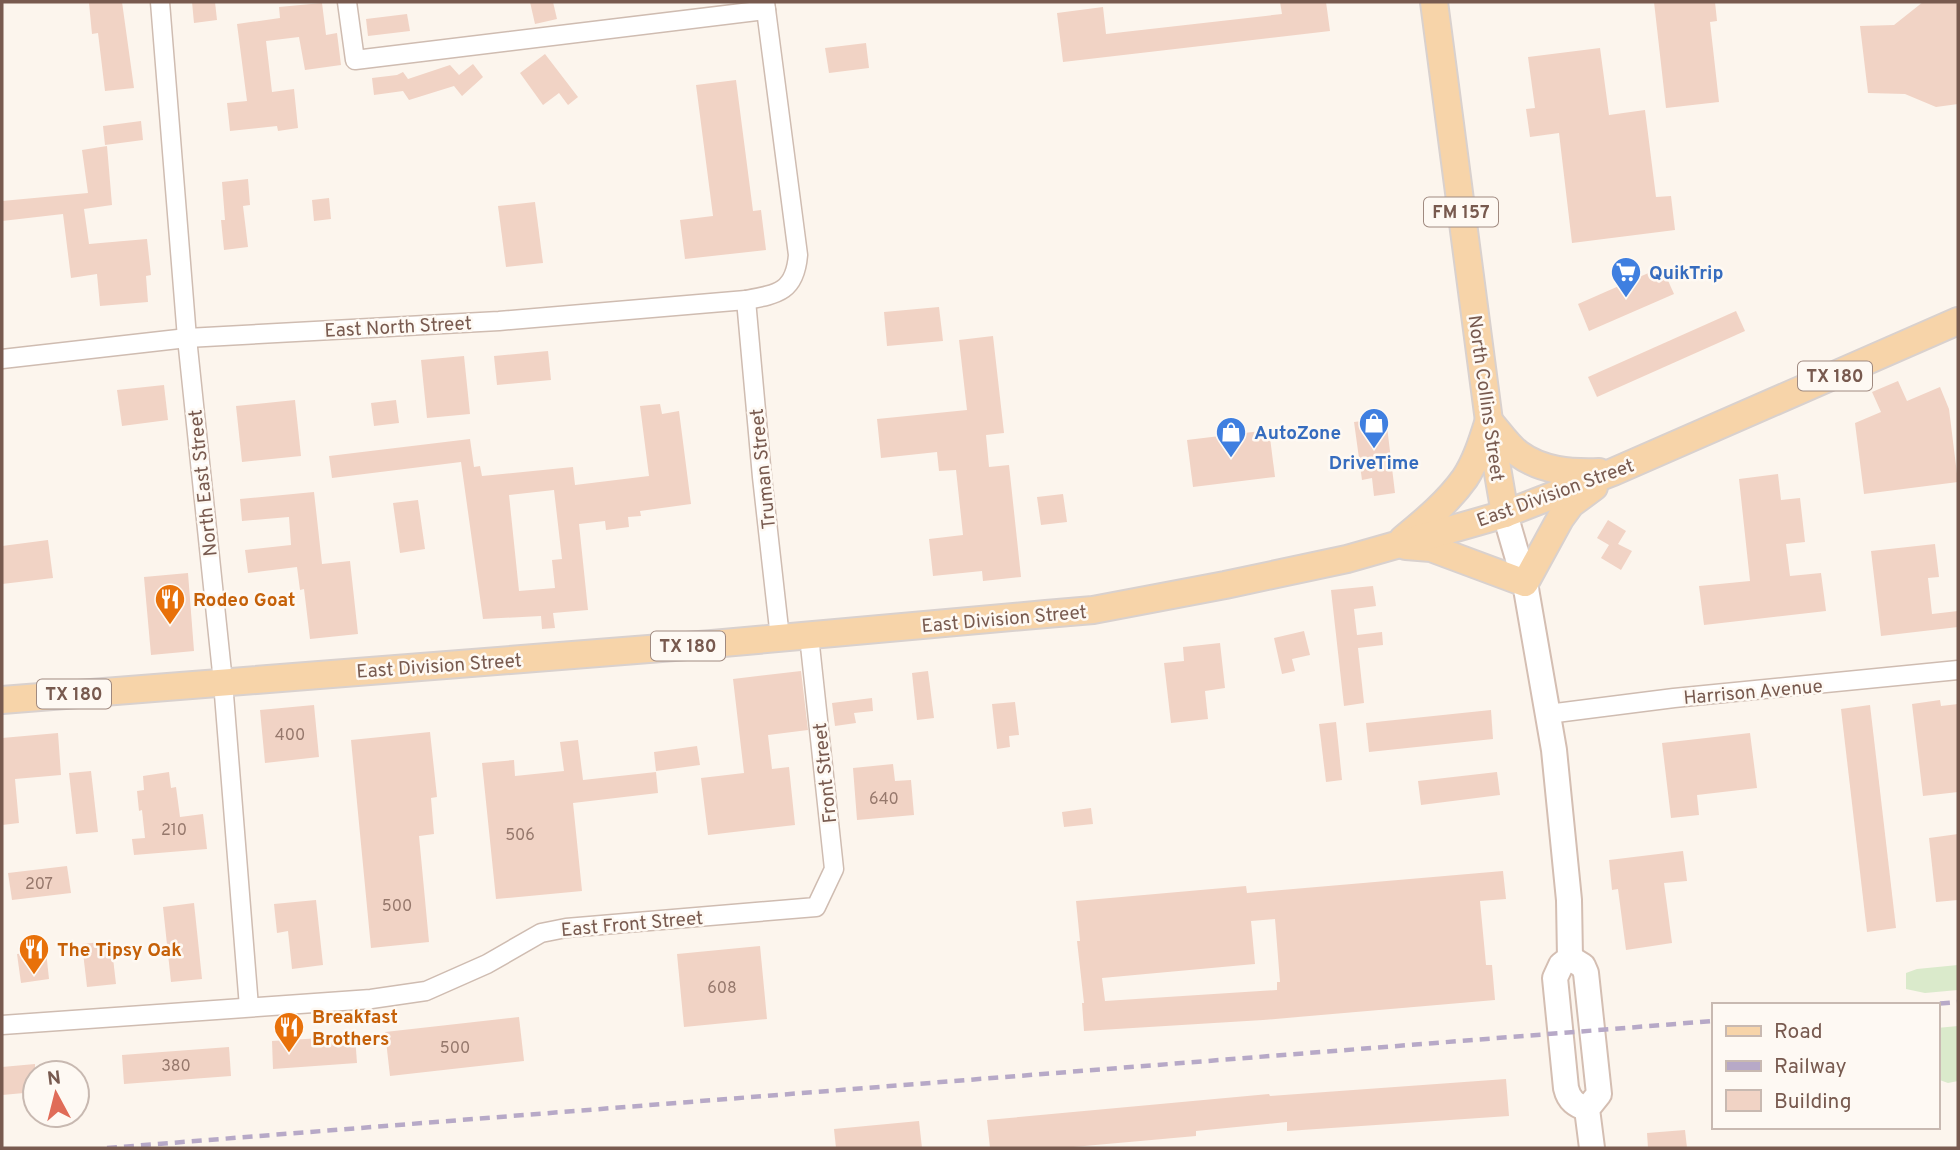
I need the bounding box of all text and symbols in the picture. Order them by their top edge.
road number: FM 157 [1424,197,1498,226]
supermarket icon: QuikTrip [1609,255,1643,299]
place label: QuikTrip [1649,262,1723,286]
street label: East North Street [324,312,472,344]
street label: North Collins Street [1461,314,1509,483]
road number: TX 180 [1798,362,1872,390]
shop icon: DriveTime [1357,406,1391,450]
street label: Truman Street [746,407,782,530]
street label: North East Street [184,408,224,557]
shop icon: AutoZone [1214,415,1248,459]
place label: AutoZone [1254,422,1341,446]
place label: DriveTime [1329,452,1419,476]
street label: East Division Street [1474,454,1638,533]
restaurant icon: Rodeo Goat [153,582,187,626]
place label: Rodeo Goat [193,589,295,613]
street label: East Division Street [921,601,1088,639]
road number: TX 180 [651,632,725,660]
street label: East Division Street [356,649,523,685]
street label: Harrison Avenue [1683,675,1824,711]
road number: TX 180 [37,680,111,708]
street label: Front Street [809,721,843,824]
house number: 400 [275,726,305,746]
house number: 640 [869,790,899,810]
house number: 210 [161,821,187,841]
house number: 506 [505,826,535,846]
house number: 207 [25,875,53,895]
house number: 500 [382,897,412,917]
street label: East Front Street [560,907,704,943]
restaurant icon: The Tipsy Oak [17,932,51,976]
place label: The Tipsy Oak [57,939,182,963]
house number: 608 [707,979,737,999]
legend [1712,1003,1939,1129]
place label: Breakfast Brothers [312,1006,398,1052]
restaurant icon: Breakfast Brothers [272,1010,306,1054]
text: Road [1774,1019,1823,1046]
house number: 500 [440,1039,470,1059]
text: Railway [1774,1054,1847,1081]
house number: 380 [161,1057,191,1077]
north arrow [21,1059,91,1129]
text: N [46,1066,62,1092]
text: Building [1774,1089,1852,1116]

